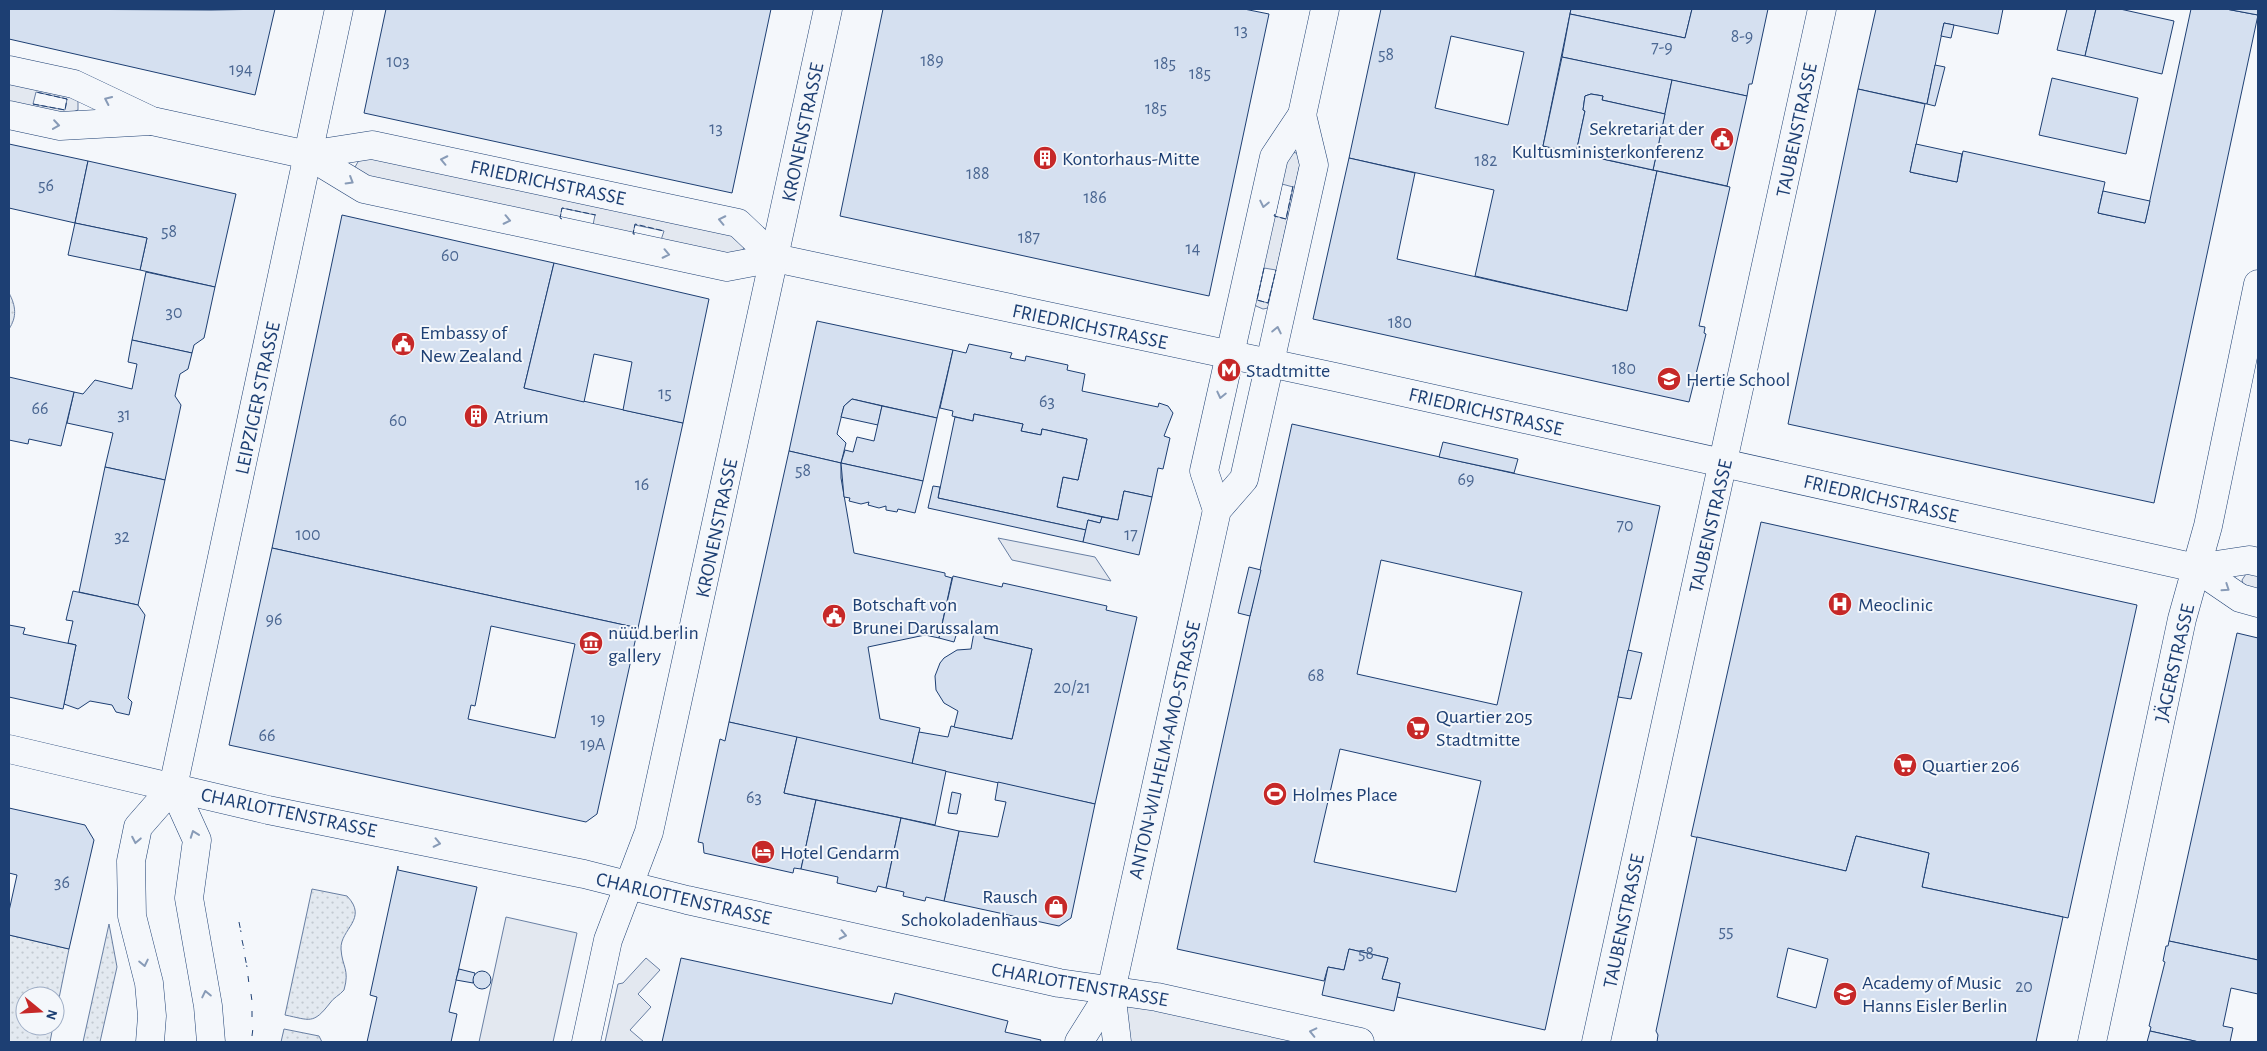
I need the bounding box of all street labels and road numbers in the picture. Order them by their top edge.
street label: KRONENSTRASSE [778,61,828,204]
street label: TAUBENSTRASSE [1773,61,1821,199]
street label: FRIEDRICHSTRASSE [468,157,627,209]
street label: FRIEDRICHSTRASSE [1010,301,1169,353]
street label: LEIPZIGER STRASSE [232,320,284,476]
street label: FRIEDRICHSTRASSE [1407,384,1565,440]
street label: KRONENSTRASSE [692,457,742,600]
street label: TAUBENSTRASSE [1686,457,1736,595]
street label: FRIEDRICHSTRASSE [1802,471,1960,527]
street label: JÄGERSTRASSE [2152,602,2198,724]
street label: ANTON-WILHELM-AMO-STRASSE [1126,619,1204,881]
street label: CHARLOTTENSTRASSE [199,785,379,841]
street label: TAUBENSTRASSE [1600,852,1648,990]
street label: CHARLOTTENSTRASSE [594,869,774,929]
street label: CHARLOTTENSTRASSE [990,960,1170,1010]

